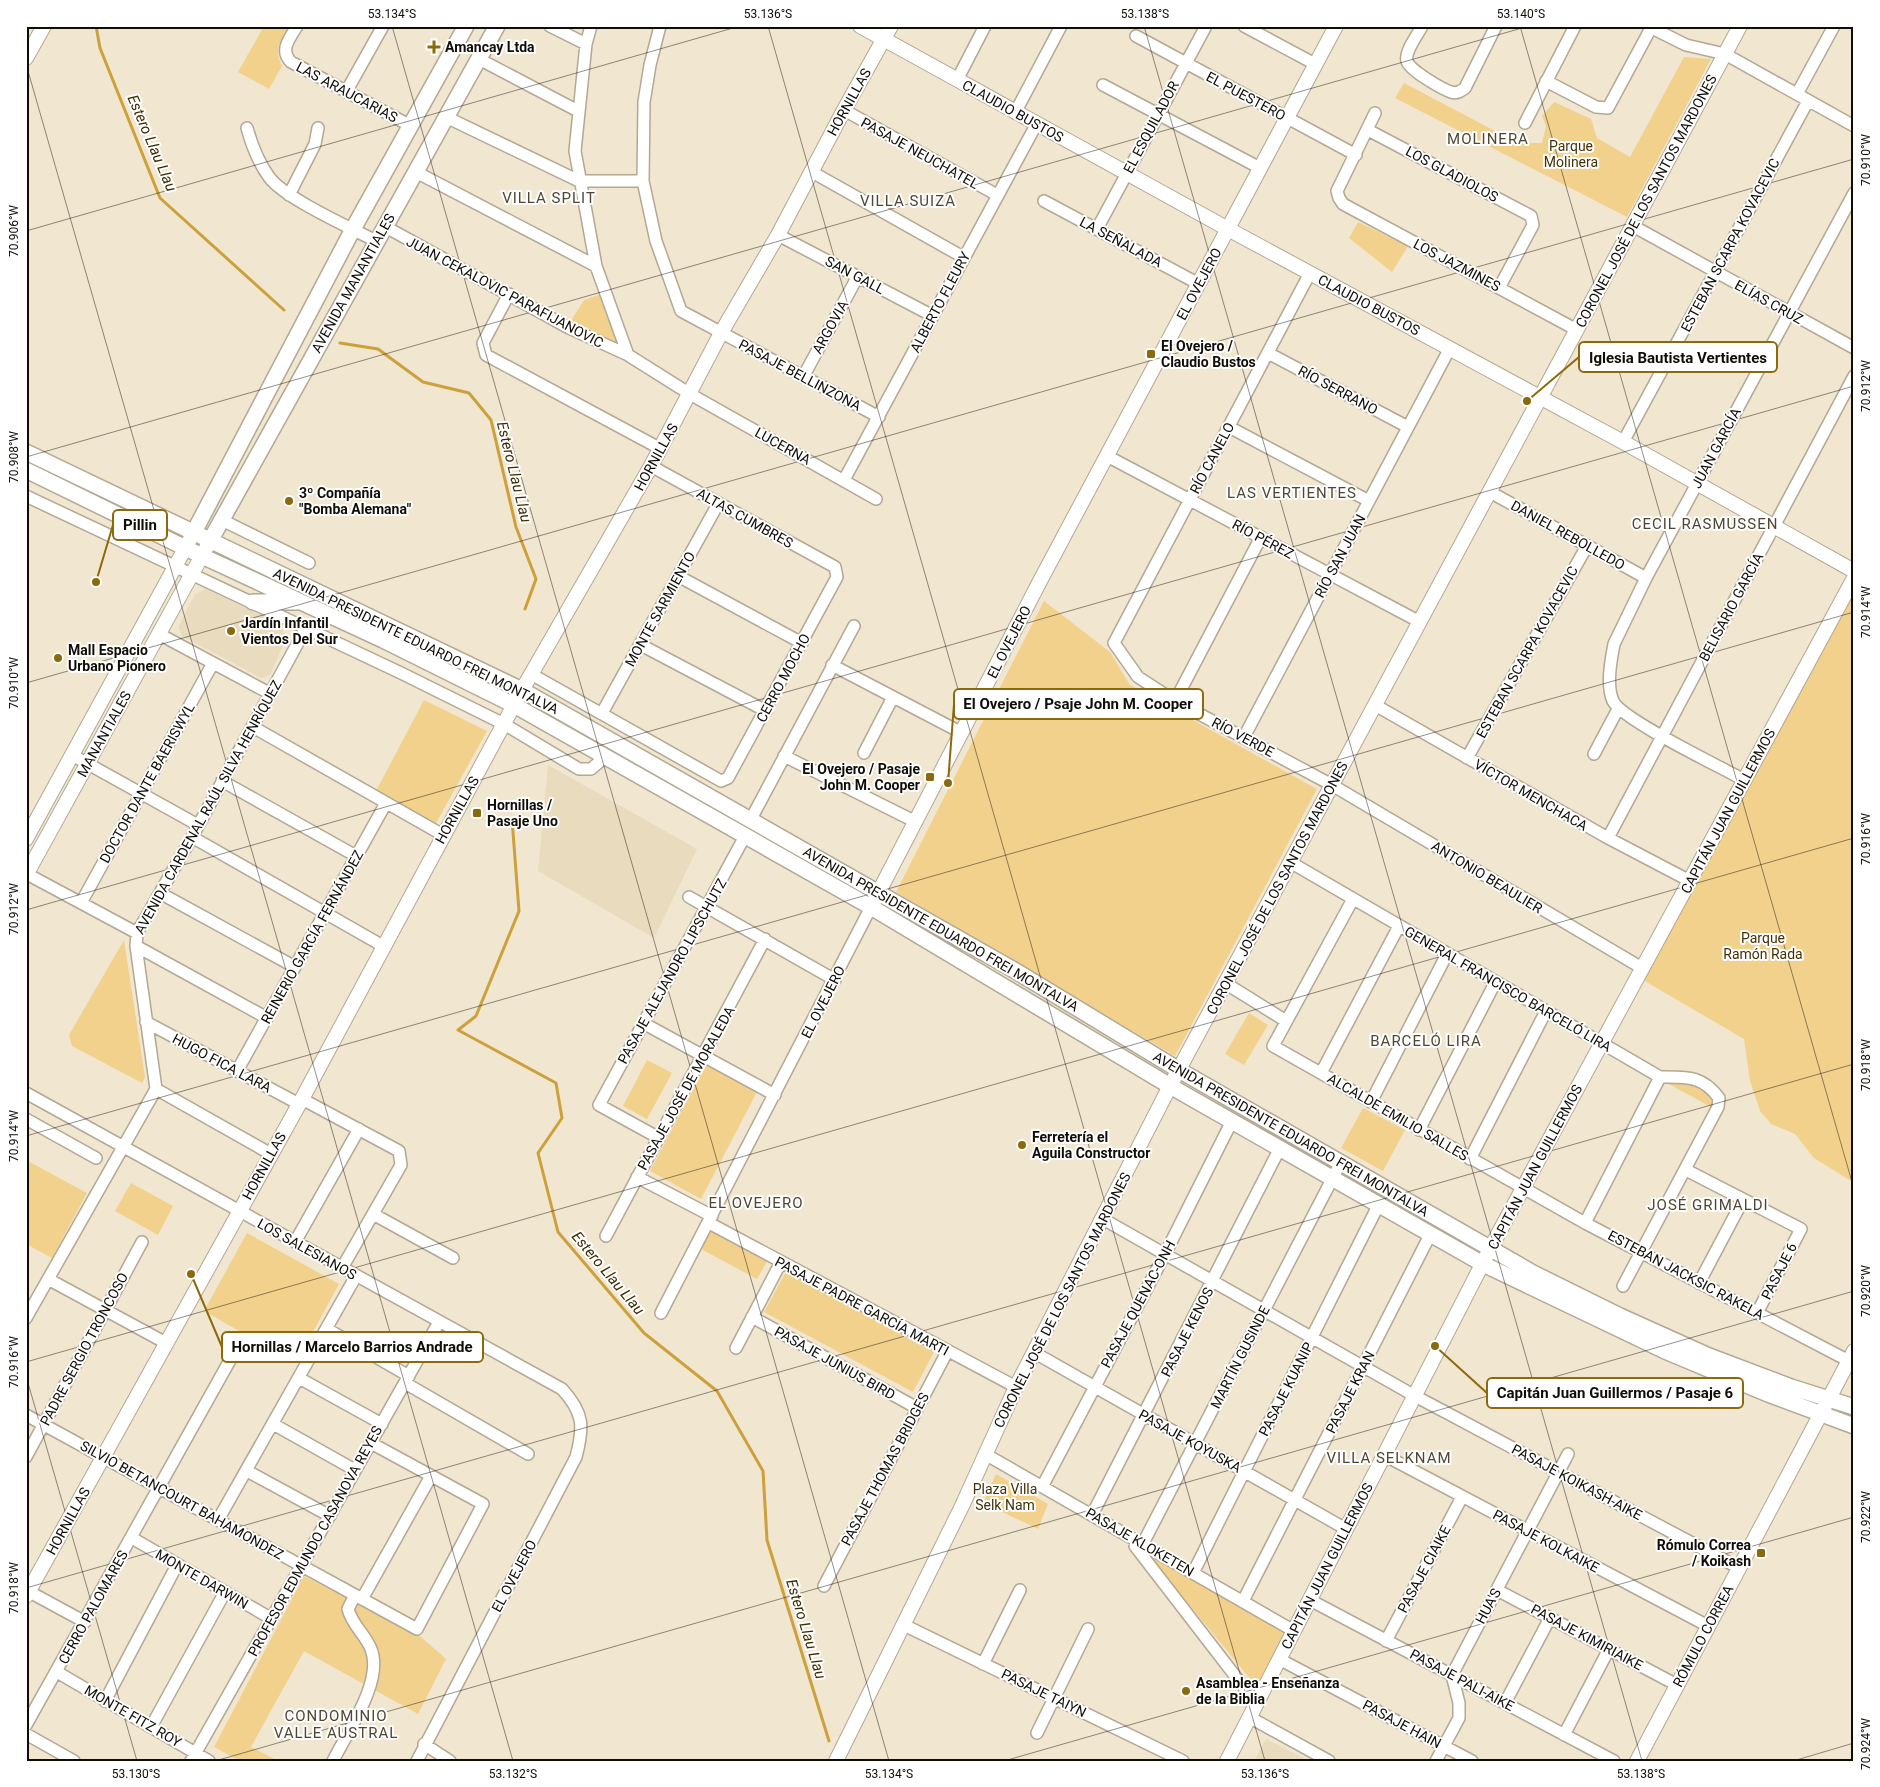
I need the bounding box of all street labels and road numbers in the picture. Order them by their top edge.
street label: LAS ARAUCARIAS [293,58,401,126]
street label: HORNILLAS [824,65,874,139]
street label: EL PUESTERO [1204,68,1288,124]
street label: CORONEL JOSÉ DE LOS SANTOS MARDONES [1571,71,1720,330]
street label: CLAUDIO BUSTOS [960,77,1066,145]
street label: EL ESQUILADOR [1120,78,1182,176]
street label: PASAJE NEUCHATEL [858,114,982,192]
street label: LOS GLADIOLOS [1403,143,1501,205]
street label: ESTEBAN SCARPA KOVACEVIC [1677,156,1783,334]
street label: AVENIDA MANANTIALES [308,211,398,355]
street label: LA SEÑALADA [1077,213,1165,270]
street label: JUAN CEKALOVIC PARAFIJANOVIC [404,233,606,351]
street label: LOS JAZMINES [1411,235,1503,295]
street label: EL OVEJERO [1173,245,1225,323]
street label: ALBERTO FLEURY [907,248,974,355]
street label: SAN GALL [823,253,888,297]
street label: CLAUDIO BUSTOS [1315,271,1423,339]
street label: ELÍAS CRUZ [1732,276,1806,327]
street label: ARGOVIA [809,297,851,357]
street label: PASAJE BELLINZONA [736,336,864,414]
street label: RÍO SERRANO [1295,361,1381,418]
street label: JUAN GARCÍA [1687,405,1744,491]
street label: RÍO CANELO [1186,419,1237,496]
street label: HORNILLAS [631,420,681,494]
street label: LUCERNA [752,424,814,468]
street label: ALTAS CUMBRES [694,485,796,551]
street label: DANIEL REBOLLEDO [1508,497,1628,573]
street label: RÍO SAN JUAN [1310,511,1369,600]
street label: RÍO PÉREZ [1230,515,1297,562]
street label: MONTE SARMIENTO [622,549,698,669]
street label: BELISARIO GARCÍA [1695,550,1766,664]
street label: ESTEBAN SCARPA KOVACEVIC [1473,563,1581,741]
street label: AVENIDA PRESIDENTE EDUARDO FREI MONTALVA [271,565,561,717]
street label: EL OVEJERO [984,603,1034,681]
street label: CERRO MOCHO [753,631,813,725]
street label: AVENIDA CARDENAL RAÚL SILVA HENRÍQUEZ [130,677,285,937]
street label: MANANTIALES [74,688,134,780]
street label: DOCTOR DANTE BAERISWYL [96,700,198,866]
street label: RÍO VERDE [1209,713,1277,760]
street label: CAPITÁN JUAN GUILLERMOS [1677,725,1778,896]
street label: VÍCTOR MENCHACA [1471,755,1591,834]
street label: CORONEL JOSÉ DE LOS SANTOS MARDONES [1202,758,1351,1017]
street label: HORNILLAS [432,773,482,847]
street label: ANTONIO BEAULIER [1429,838,1546,917]
street label: AVENIDA PRESIDENTE EDUARDO FREI MONTALVA [800,843,1082,1015]
street label: REINERIO GARCÍA FERNÁNDEZ [257,847,366,1027]
street label: PASAJE ALEJANDRO LIPSCHUTZ [614,876,730,1066]
street label: GENERAL FRANCISCO BARCELÓ LIRA [1402,923,1614,1055]
street label: EL OVEJERO [798,963,848,1041]
street label: PASAJE JOSÉ DE MORALEDA [633,1003,738,1173]
street label: HUGO FICA LARA [170,1030,274,1096]
street label: AVENIDA PRESIDENTE EDUARDO FREI MONTALVA [1150,1048,1432,1220]
street label: ALCALDE EMILIO SALLES [1325,1070,1471,1164]
street label: CAPITÁN JUAN GUILLERMOS [1484,1081,1585,1252]
street label: HORNILLAS [239,1129,289,1203]
street label: CORONEL JOSÉ DE LOS SANTOS MARDONES [989,1169,1134,1430]
street label: LOS SALESIANOS [255,1215,359,1283]
street label: ESTEBAN JACKSIC RAKELA [1605,1227,1767,1323]
street label: PASAJE QUENAC-ONH [1098,1238,1178,1370]
street label: PASAJE 6 [1758,1240,1800,1302]
street label: PASAJE PADRE GARCÍA MARTI [772,1252,952,1359]
street label: PADRE SERGIO TRONCOSO [37,1270,131,1428]
street label: PASAJE KENOS [1158,1285,1216,1379]
street label: MARTÍN GUSINDE [1206,1303,1273,1411]
street label: PASAJE JUNIUS BIRD [772,1323,898,1403]
street label: PASAJE KUANIP [1255,1339,1317,1439]
street label: PASAJE KRAN [1322,1348,1378,1436]
street label: PASAJE THOMAS BRIDGES [838,1390,932,1548]
street label: PASAJE KOYUSKA [1136,1406,1244,1476]
street label: PROFESOR EDMUNDO CASANOVA REYES [245,1423,385,1659]
street label: SILVIO BETANCOURT BAHAMONDEZ [78,1437,286,1563]
street label: PASAJE KOIKASH-AIKE [1509,1441,1645,1523]
street label: CAPITÁN JUAN GUILLERMOS [1277,1480,1376,1652]
street label: HORNILLAS [43,1484,93,1558]
street label: PASAJE KLOKETEN [1083,1504,1197,1580]
street label: PASAJE KOLKAIKE [1490,1506,1602,1576]
street label: PASAJE CIAIKE [1394,1523,1454,1615]
street label: EL OVEJERO [488,1537,540,1615]
street label: MONTE DARWIN [153,1546,251,1612]
street label: CERRO PALOMARES [55,1547,131,1667]
street label: RÓMULO CORREA [1669,1582,1737,1690]
street label: HUA'S [1472,1585,1504,1627]
street label: PASAJE KIMIRIAIKE [1528,1601,1646,1673]
street label: PASAJE PALI-AIKE [1407,1646,1517,1714]
street label: PASAJE TAIYN [999,1666,1089,1720]
street label: MONTE FITZ ROY [82,1682,185,1751]
street label: PASAJE HAIN [1360,1697,1444,1751]

